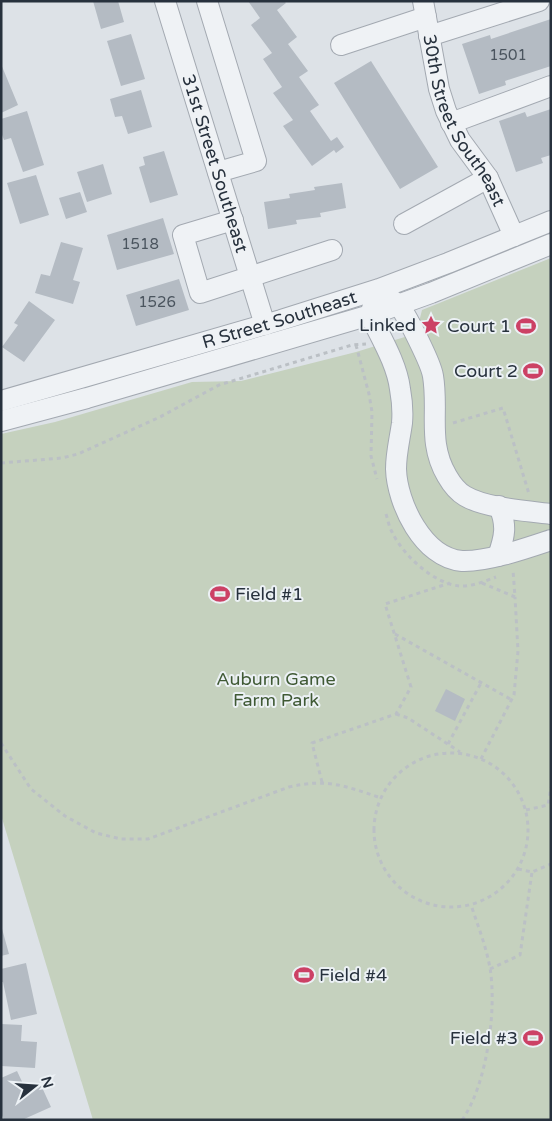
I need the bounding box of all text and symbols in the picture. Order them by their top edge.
street label: 30th Street Southeast [418,32,510,210]
house number: 1501 [489,46,527,64]
street label: 31st Street Southeast [177,71,253,255]
house number: 1518 [121,235,159,253]
street label: R Street Southeast [199,286,359,353]
house number: 1526 [138,293,176,311]
place label: Linked [359,314,416,336]
place icon: Linked [420,314,442,336]
place label: Court 1 [447,315,511,337]
sports icon: Court 1 [515,315,537,337]
place label: Court 2 [454,360,518,382]
sports icon: Court 2 [522,360,544,382]
sports icon: Field #1 [209,583,231,605]
place label: Field #1 [235,583,303,605]
park label: Auburn Game Farm Park [216,668,336,711]
sports icon: Field #4 [293,964,315,986]
place label: Field #4 [319,964,387,986]
place label: Field #3 [450,1027,518,1049]
sports icon: Field #3 [522,1027,544,1049]
north arrow [10,1061,60,1111]
text: N [37,1074,57,1090]

